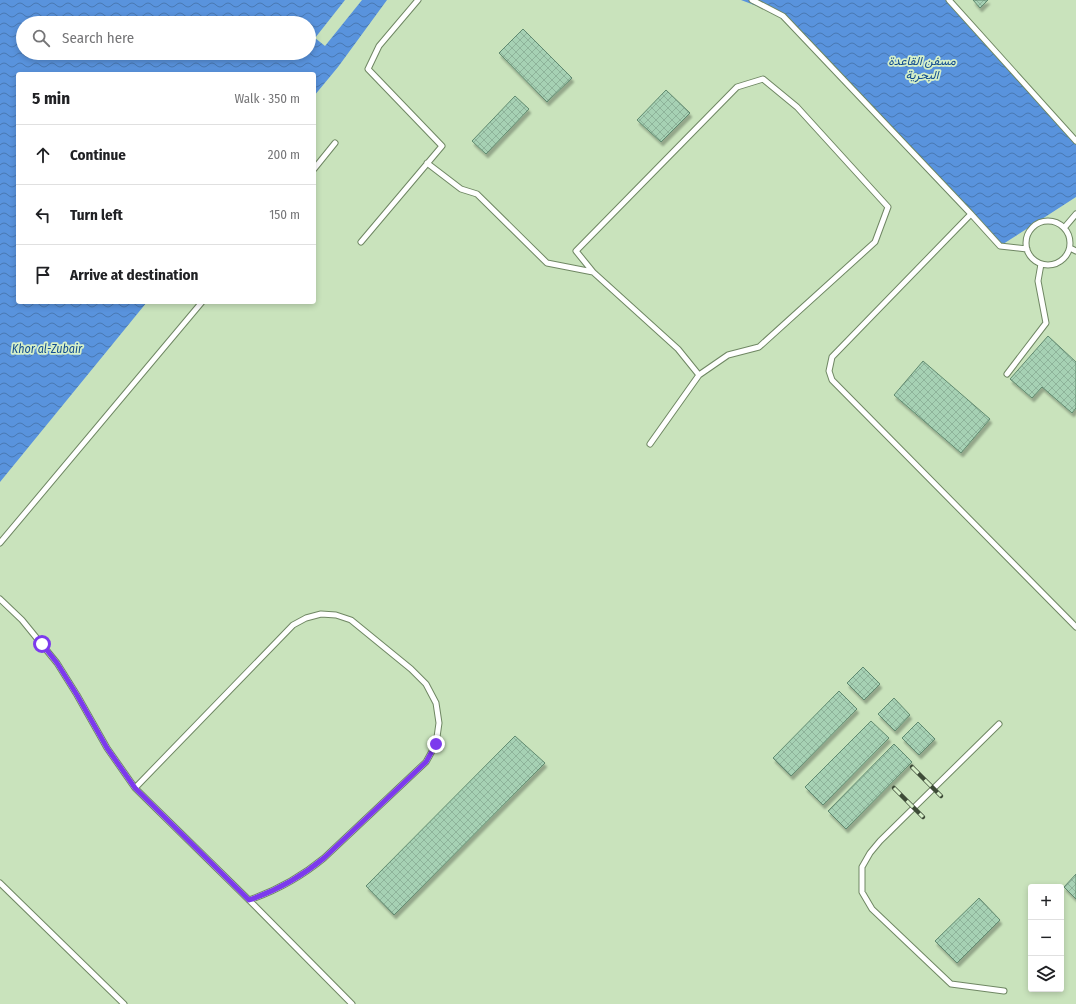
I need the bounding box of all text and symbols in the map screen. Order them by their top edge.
search box [16,16,316,60]
icon: search [30,27,52,49]
text: Search here [62,29,134,47]
water label: مسفن القاعدة البحرية [888,54,956,83]
text: 5 min [32,88,70,109]
text: Walk · 350 m [234,91,300,106]
icon: ahead [32,144,54,166]
text: Continue [70,146,126,164]
text: 200 m [268,147,300,162]
icon: left [32,204,54,226]
text: Turn left [70,206,123,224]
text: 150 m [269,207,300,222]
icon: arrive [32,264,54,286]
text: Arrive at destination [70,266,198,284]
water label: Khor al-Zubair [12,342,83,356]
route start [33,635,51,653]
route end [427,735,445,753]
map controls [1028,884,1064,992]
button: + [1028,884,1064,920]
button: − [1028,920,1064,956]
button: layers [1028,956,1064,992]

